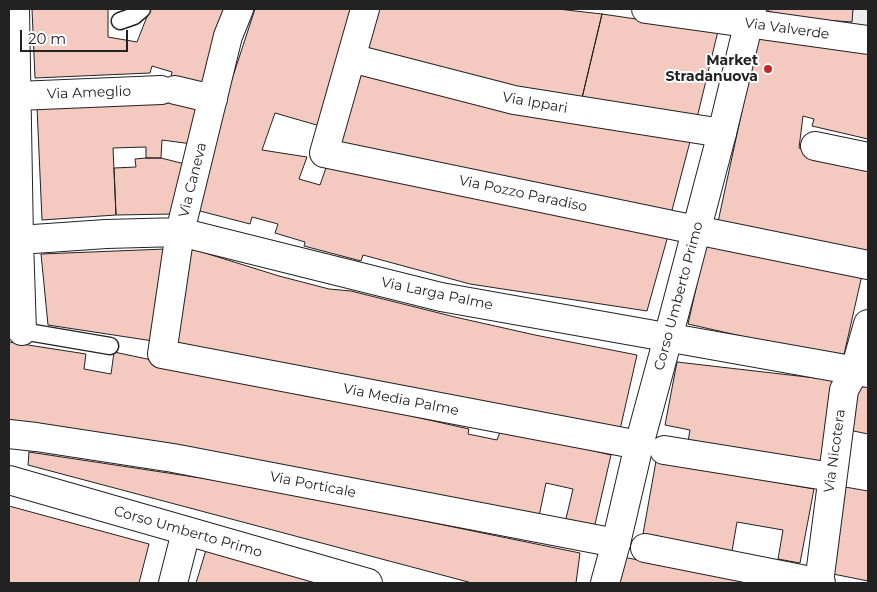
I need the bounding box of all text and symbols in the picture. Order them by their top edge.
street label: Via Valverde [744,15,830,43]
scale bar [22,20,130,52]
text: 20 m [28,29,66,48]
place label: Market Stradanuova [666,53,758,85]
marker: Market Stradanuova [762,63,774,75]
street label: Via Ameglio [46,83,132,103]
street label: Via Ippari [501,89,569,117]
street label: Via Caneva [176,141,210,219]
street label: Via Pozzo Paradiso [457,172,589,216]
street label: Corso Umberto Primo [651,220,707,372]
street label: Via Larga Palme [380,274,494,314]
street label: Via Media Palme [342,381,460,419]
street label: Via Nicotera [821,408,849,494]
street label: Via Porticale [268,468,358,502]
street label: Corso Umberto Primo [112,503,264,561]

